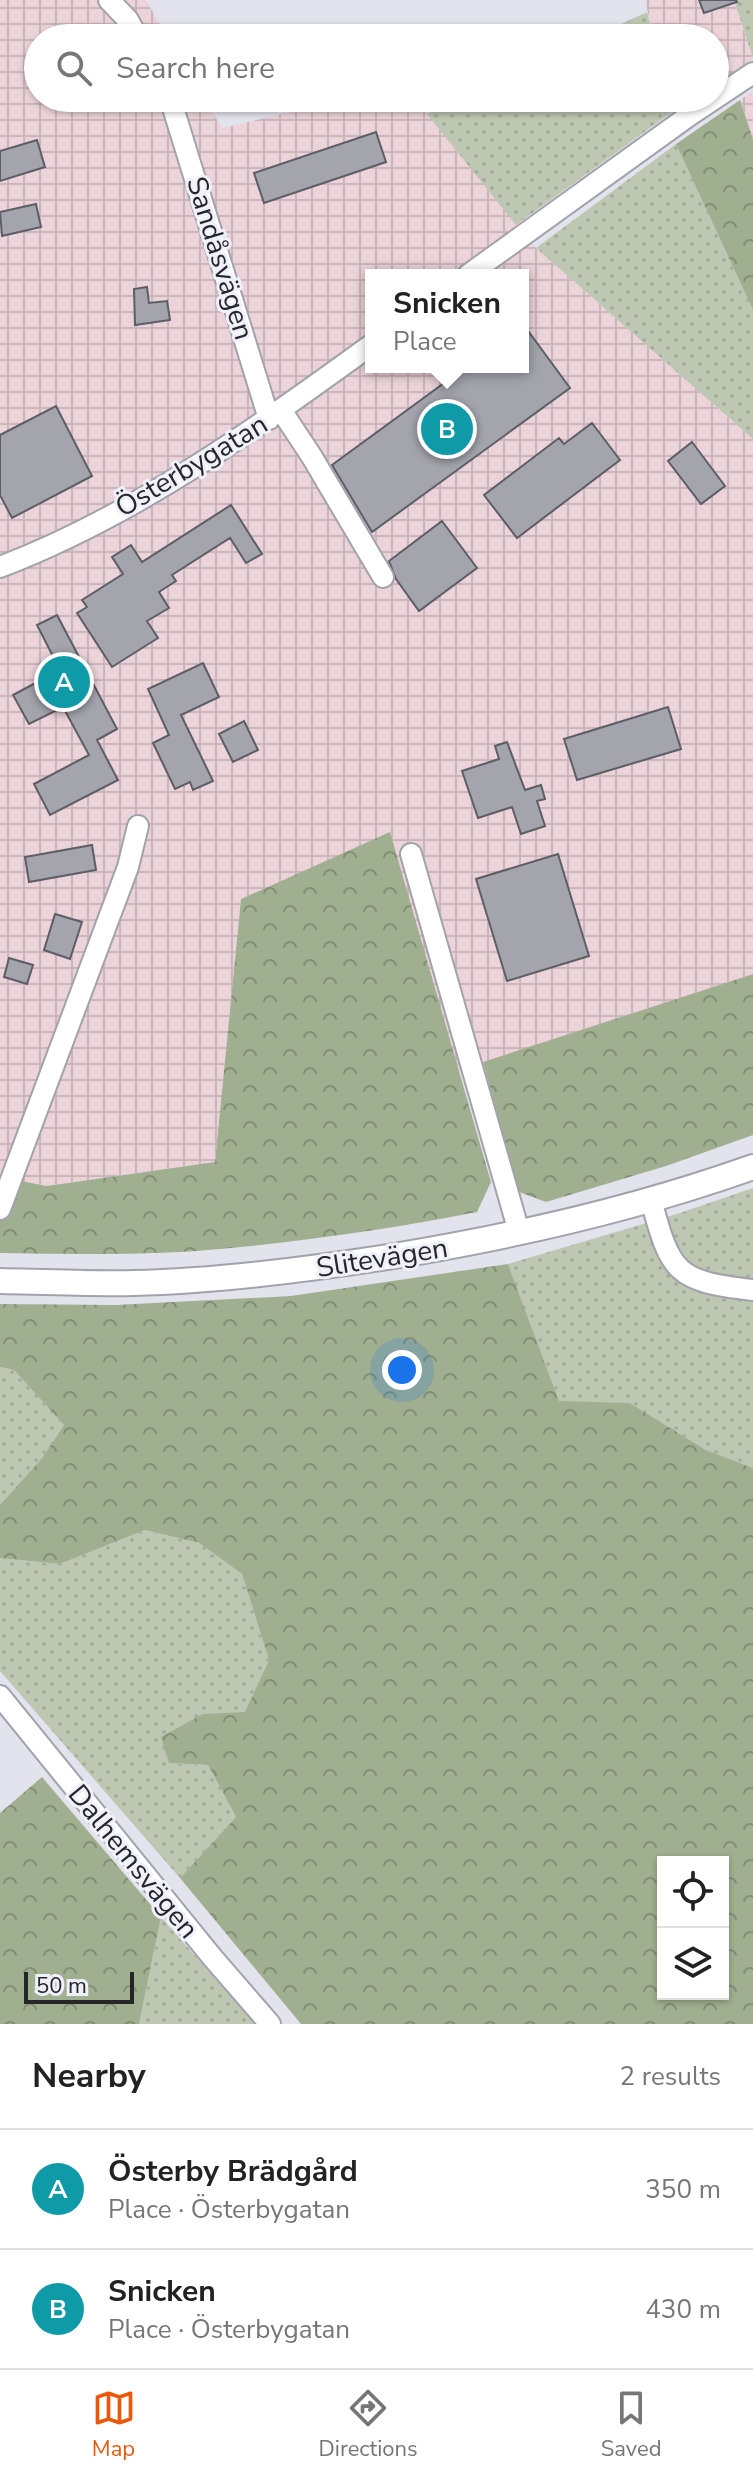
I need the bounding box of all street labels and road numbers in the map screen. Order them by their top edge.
street label: Sandåsvägen [177,172,263,344]
street label: Österbygatan [108,405,275,526]
street label: Slitevägen [314,1229,451,1287]
street label: Dalhemsvägen [59,1777,207,1947]

